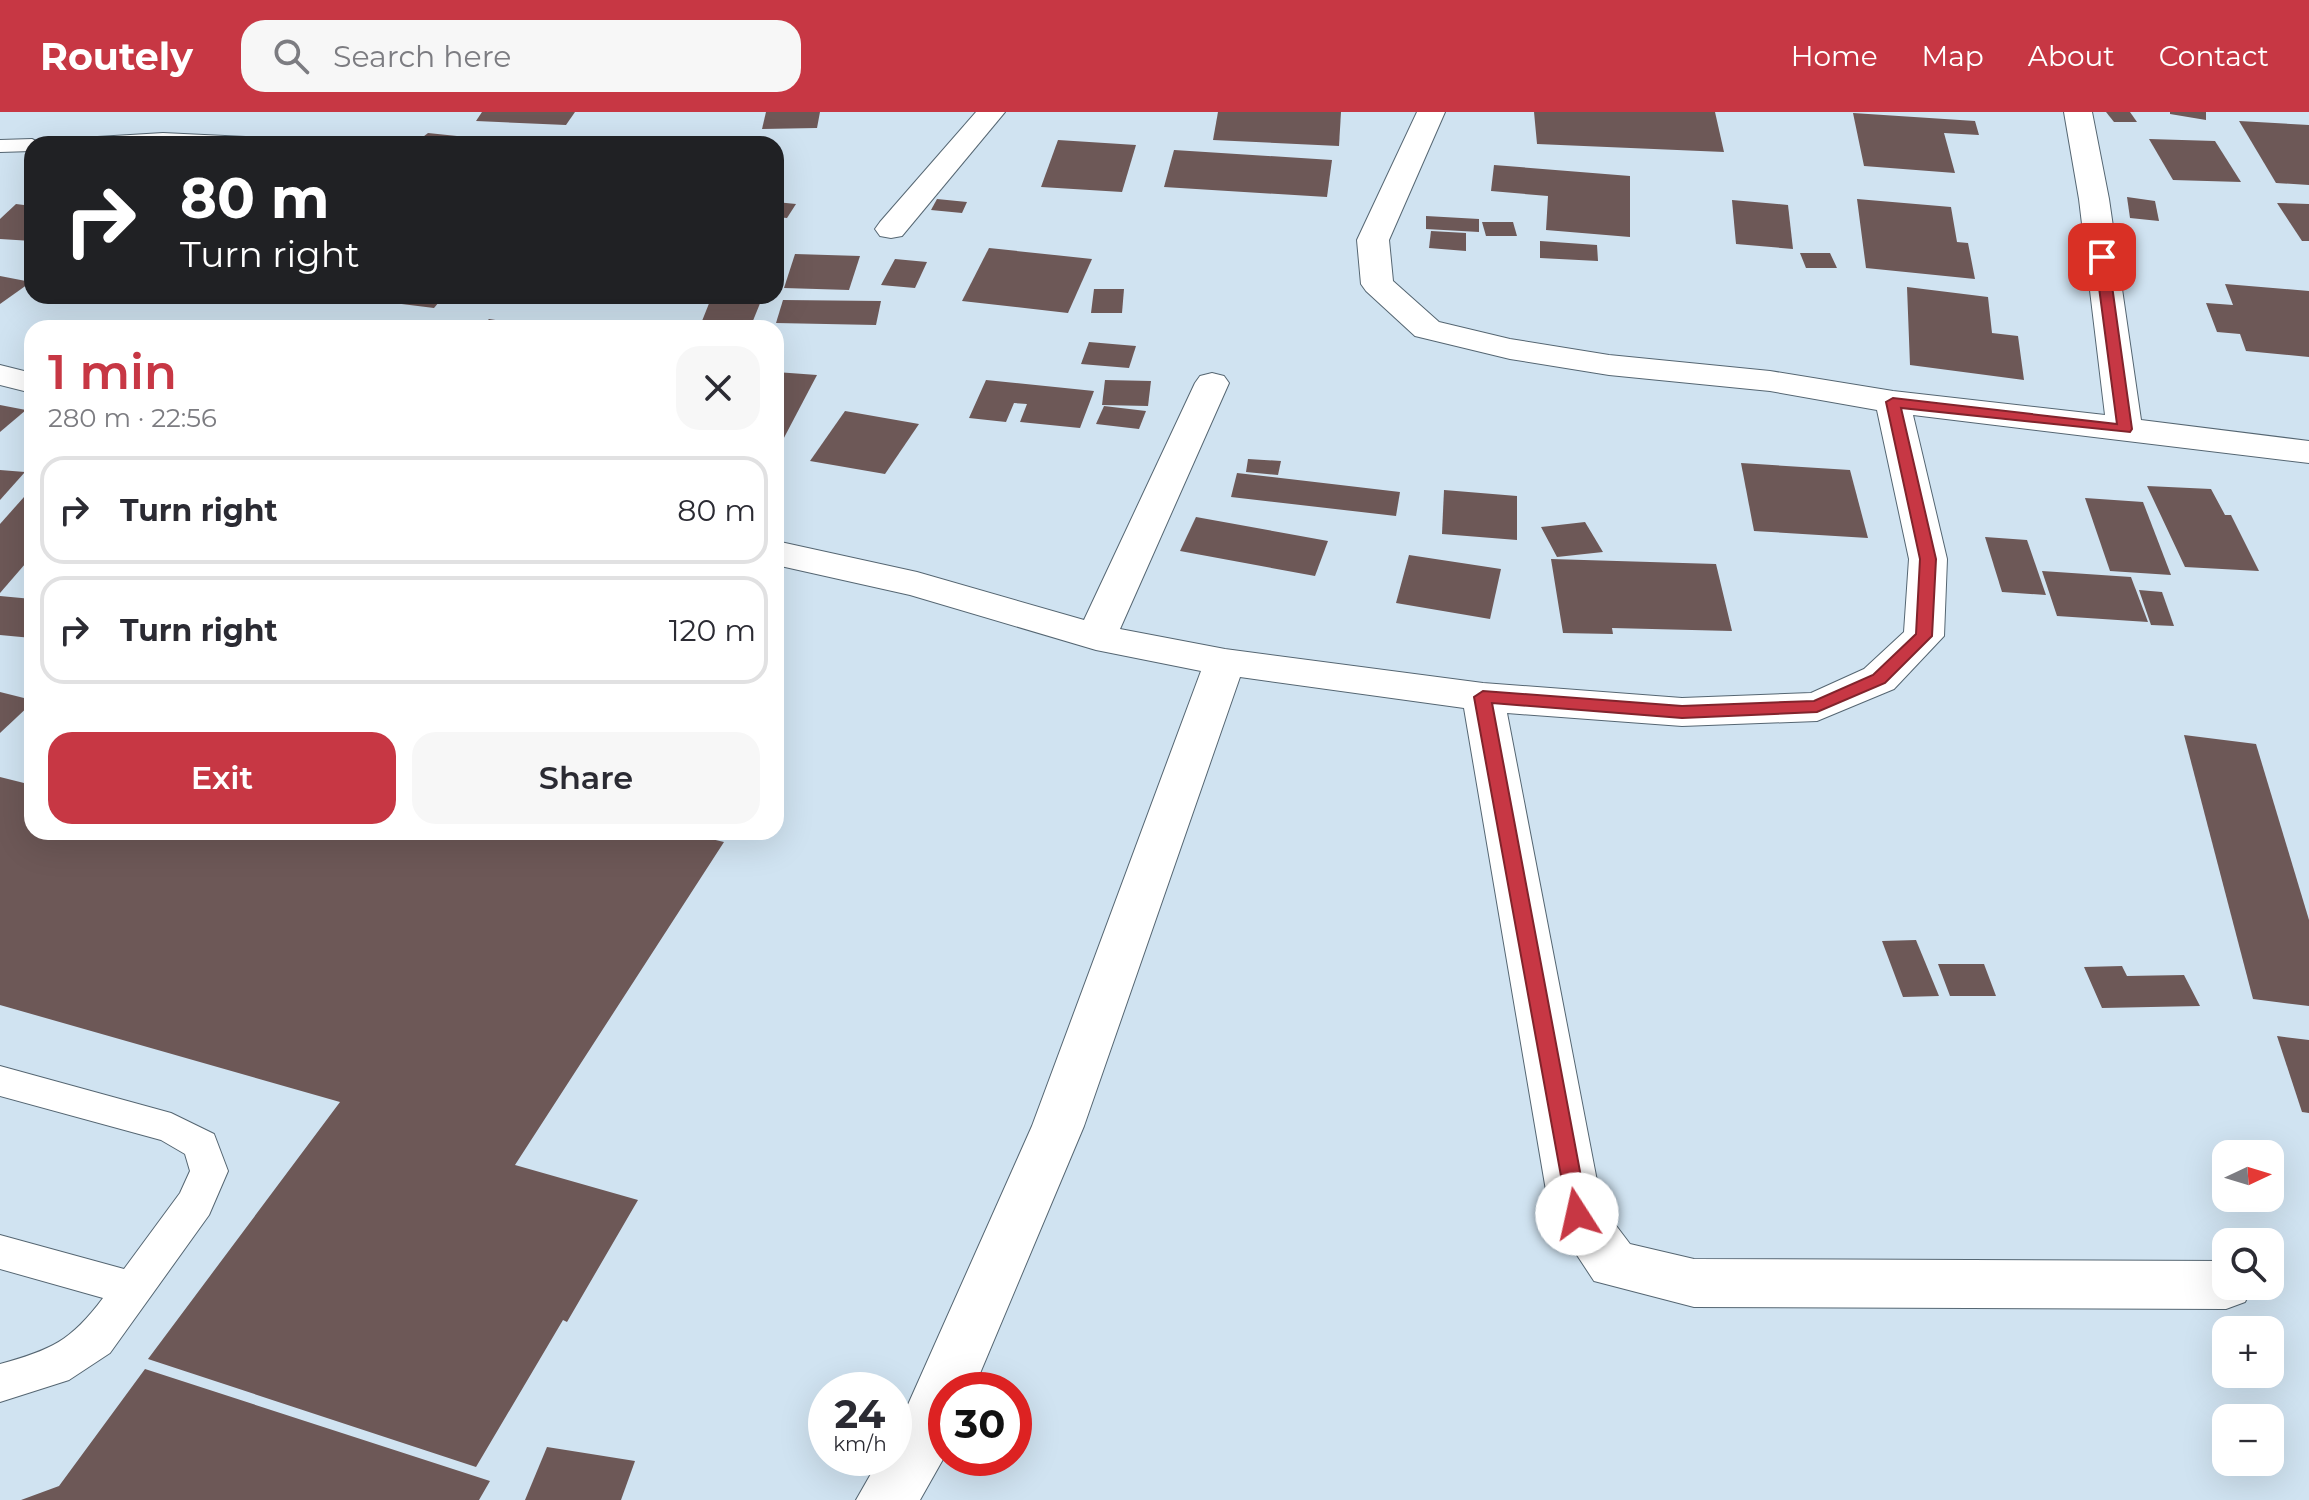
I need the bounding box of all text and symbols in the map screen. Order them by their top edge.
search box [241,20,801,92]
text: Routely [40,33,193,80]
icon: search [269,34,313,78]
text: Search here [333,38,511,75]
text: Home [1791,39,1878,73]
text: Map [1922,39,1984,73]
text: About [2028,39,2115,73]
text: Contact [2159,39,2269,73]
text: 80 m [180,164,330,232]
icon: right [48,168,152,272]
pin [2068,223,2136,291]
text: Turn right [180,232,360,276]
icon: arrive [2080,235,2124,279]
text: 1 min [48,343,177,401]
button: close [676,346,760,430]
text: 280 m · 22:56 [48,402,217,434]
icon: right [52,488,96,532]
text: Turn right [120,492,277,529]
text: 80 m [677,492,756,529]
icon: right [52,608,96,652]
text: Turn right [120,612,277,649]
text: 120 m [669,612,756,649]
button: Exit [48,732,396,824]
button: Share [412,732,760,824]
north arrow [2212,1140,2284,1212]
map controls [2212,1140,2284,1476]
position arrow [1535,1172,1619,1256]
button: search [2212,1228,2284,1300]
button: + [2212,1316,2284,1388]
speed limit sign: 30 [928,1372,1032,1476]
text: 24 [835,1389,885,1438]
button: − [2212,1404,2284,1476]
text: km/h [833,1432,887,1456]

